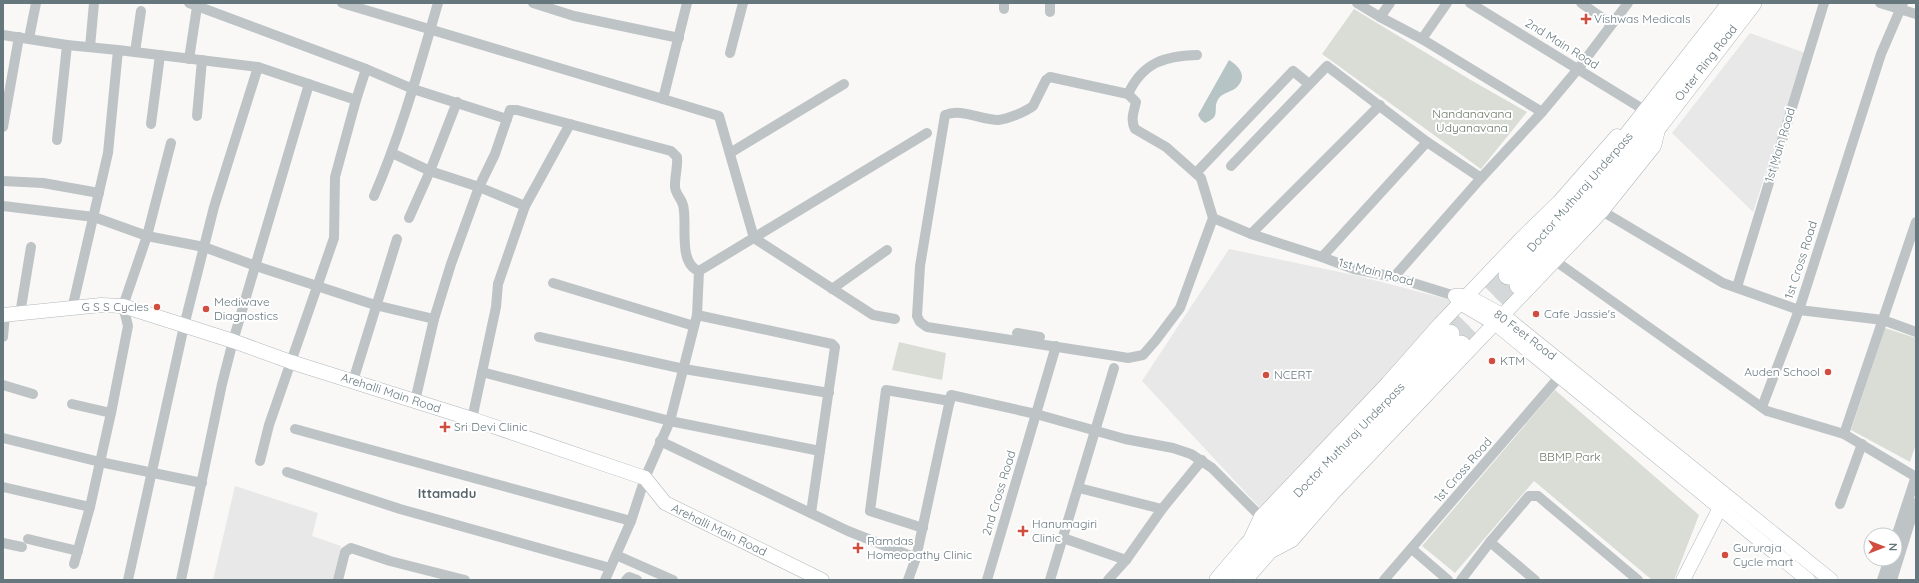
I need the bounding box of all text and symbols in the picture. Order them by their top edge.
place label: Vishwas Medicals [1594,11,1691,26]
marker: Vishwas Medicals [1581,14,1591,24]
street label: 2nd Main Road [1523,15,1602,72]
street label: Outer Ring Road [1671,22,1740,104]
park label: Nandanavana Udyanavana [1432,106,1512,135]
street label: 1st Main Road [1761,106,1798,184]
street label: Doctor Muthuraj Underpass [1523,128,1636,255]
street label: 1st Cross Road [1781,219,1820,301]
street label: 1st Main Road [1337,254,1415,289]
place label: Mediwave Diagnostics [214,294,279,323]
place label: G S S Cycles [81,299,149,314]
marker: G S S Cycles [152,302,162,312]
marker: Mediwave Diagnostics [201,304,211,314]
street label: 80 Feet Road [1491,306,1559,363]
place label: Cafe Jassie's [1544,306,1616,321]
marker: Cafe Jassie's [1531,309,1541,319]
place label: KTM [1500,353,1525,368]
marker: KTM [1487,356,1497,366]
place label: Auden School [1744,364,1820,379]
place label: NCERT [1274,367,1313,382]
marker: Auden School [1823,367,1833,377]
street label: Arehalli Main Road [339,369,443,416]
marker: NCERT [1261,370,1271,380]
street label: Doctor Muthuraj Underpass [1290,379,1408,500]
place label: Sri Devi Clinic [454,419,528,434]
marker: Sri Devi Clinic [439,421,451,433]
street label: 1st Cross Road [1430,434,1495,505]
street label: 2nd Cross Road [979,449,1019,537]
park label: BBMP Park [1539,449,1601,464]
district label: Ittamadu [418,485,476,501]
street label: Arehalli Main Road [669,500,769,559]
place label: Hanumagiri Clinic [1032,516,1097,545]
marker: Hanumagiri Clinic [1017,525,1029,537]
north arrow [1863,527,1903,567]
place label: Ramdas Homeopathy Clinic [867,533,972,562]
place label: Gururaja Cycle mart [1733,540,1793,569]
marker: Ramdas Homeopathy Clinic [852,542,864,554]
text: N [1886,543,1900,551]
marker: Gururaja Cycle mart [1720,550,1730,560]

